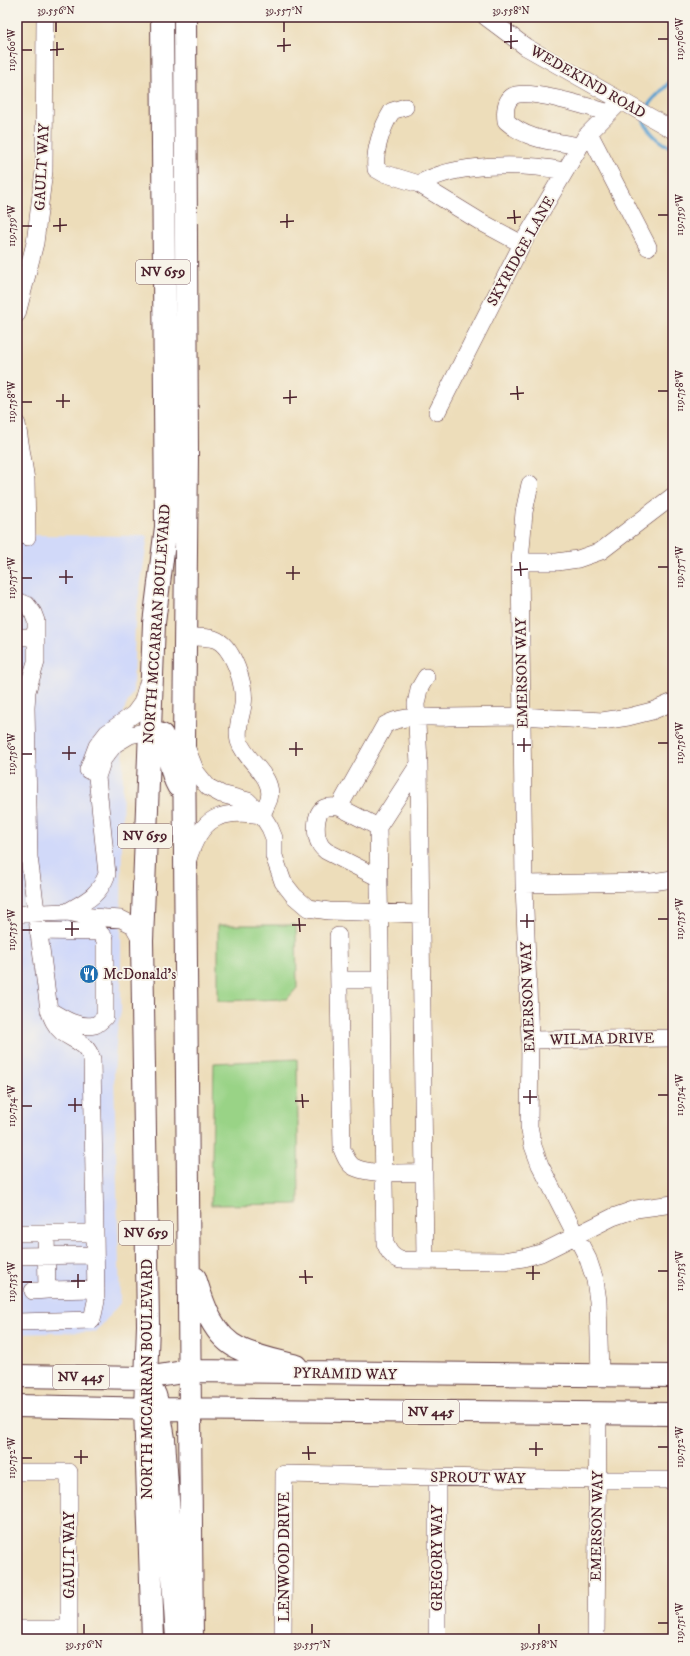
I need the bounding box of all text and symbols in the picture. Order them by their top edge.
text: 39.556°N [37,5,75,17]
text: 39.557°N [265,5,303,17]
text: 39.558°N [492,5,530,17]
text: 119.760°W [674,17,686,60]
text: 119.760°W [6,28,18,71]
street label: WEDEKIND ROAD [526,41,649,123]
street label: GAULT WAY [30,122,54,211]
street label: SKYRIDGE LANE [483,192,559,309]
text: 119.759°W [674,193,686,236]
text: 119.759°W [6,204,18,247]
road number: NV 659 [136,260,190,284]
text: 119.758°W [674,369,686,412]
text: 119.758°W [6,380,18,423]
street label: NORTH MCCARRAN BOULEVARD [139,503,175,745]
text: 119.757°W [674,545,686,588]
text: 119.757°W [6,556,18,599]
street label: EMERSON WAY [512,617,532,729]
text: 119.756°W [674,721,686,764]
text: 119.756°W [6,732,18,775]
road number: NV 659 [118,824,172,848]
text: 119.755°W [674,897,686,940]
text: 119.755°W [6,908,18,951]
street label: EMERSON WAY [517,941,539,1053]
restaurant icon: McDonald's [78,963,100,985]
place label: McDonald's [103,965,176,984]
street label: WILMA DRIVE [549,1029,655,1049]
text: 119.754°W [674,1073,686,1116]
text: 119.754°W [6,1084,18,1127]
road number: NV 659 [119,1221,173,1245]
text: 119.753°W [674,1250,686,1291]
street label: NORTH MCCARRAN BOULEVARD [138,1259,157,1499]
text: 119.753°W [6,1261,18,1302]
street label: PYRAMID WAY [293,1364,398,1384]
road number: NV 445 [53,1365,109,1389]
road number: NV 445 [403,1400,459,1424]
text: 119.752°W [674,1425,686,1468]
text: 119.752°W [6,1436,18,1479]
street label: SPROUT WAY [430,1468,526,1488]
street label: EMERSON WAY [587,1470,607,1582]
street label: LENWOOD DRIVE [275,1492,294,1622]
street label: GREGORY WAY [428,1504,447,1611]
street label: GAULT WAY [60,1511,79,1599]
text: 119.751°W [674,1602,686,1643]
text: 39.556°N [65,1639,103,1651]
text: 39.557°N [293,1639,331,1651]
text: 39.558°N [520,1639,558,1651]

